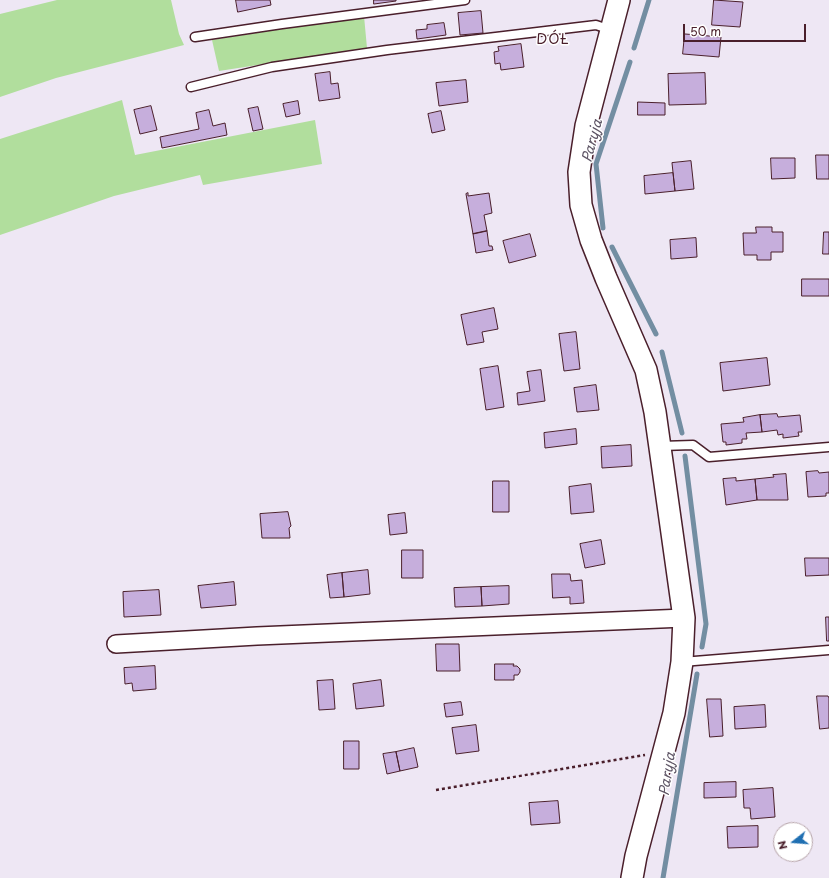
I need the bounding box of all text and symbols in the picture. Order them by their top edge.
scale bar [685,16,808,42]
text: 50 m [690,22,721,40]
district label: DÓŁ [536,32,570,48]
water label: Paryja [579,118,607,164]
water label: Paryja [656,751,680,797]
north arrow [773,822,813,862]
text: N [773,839,791,852]

